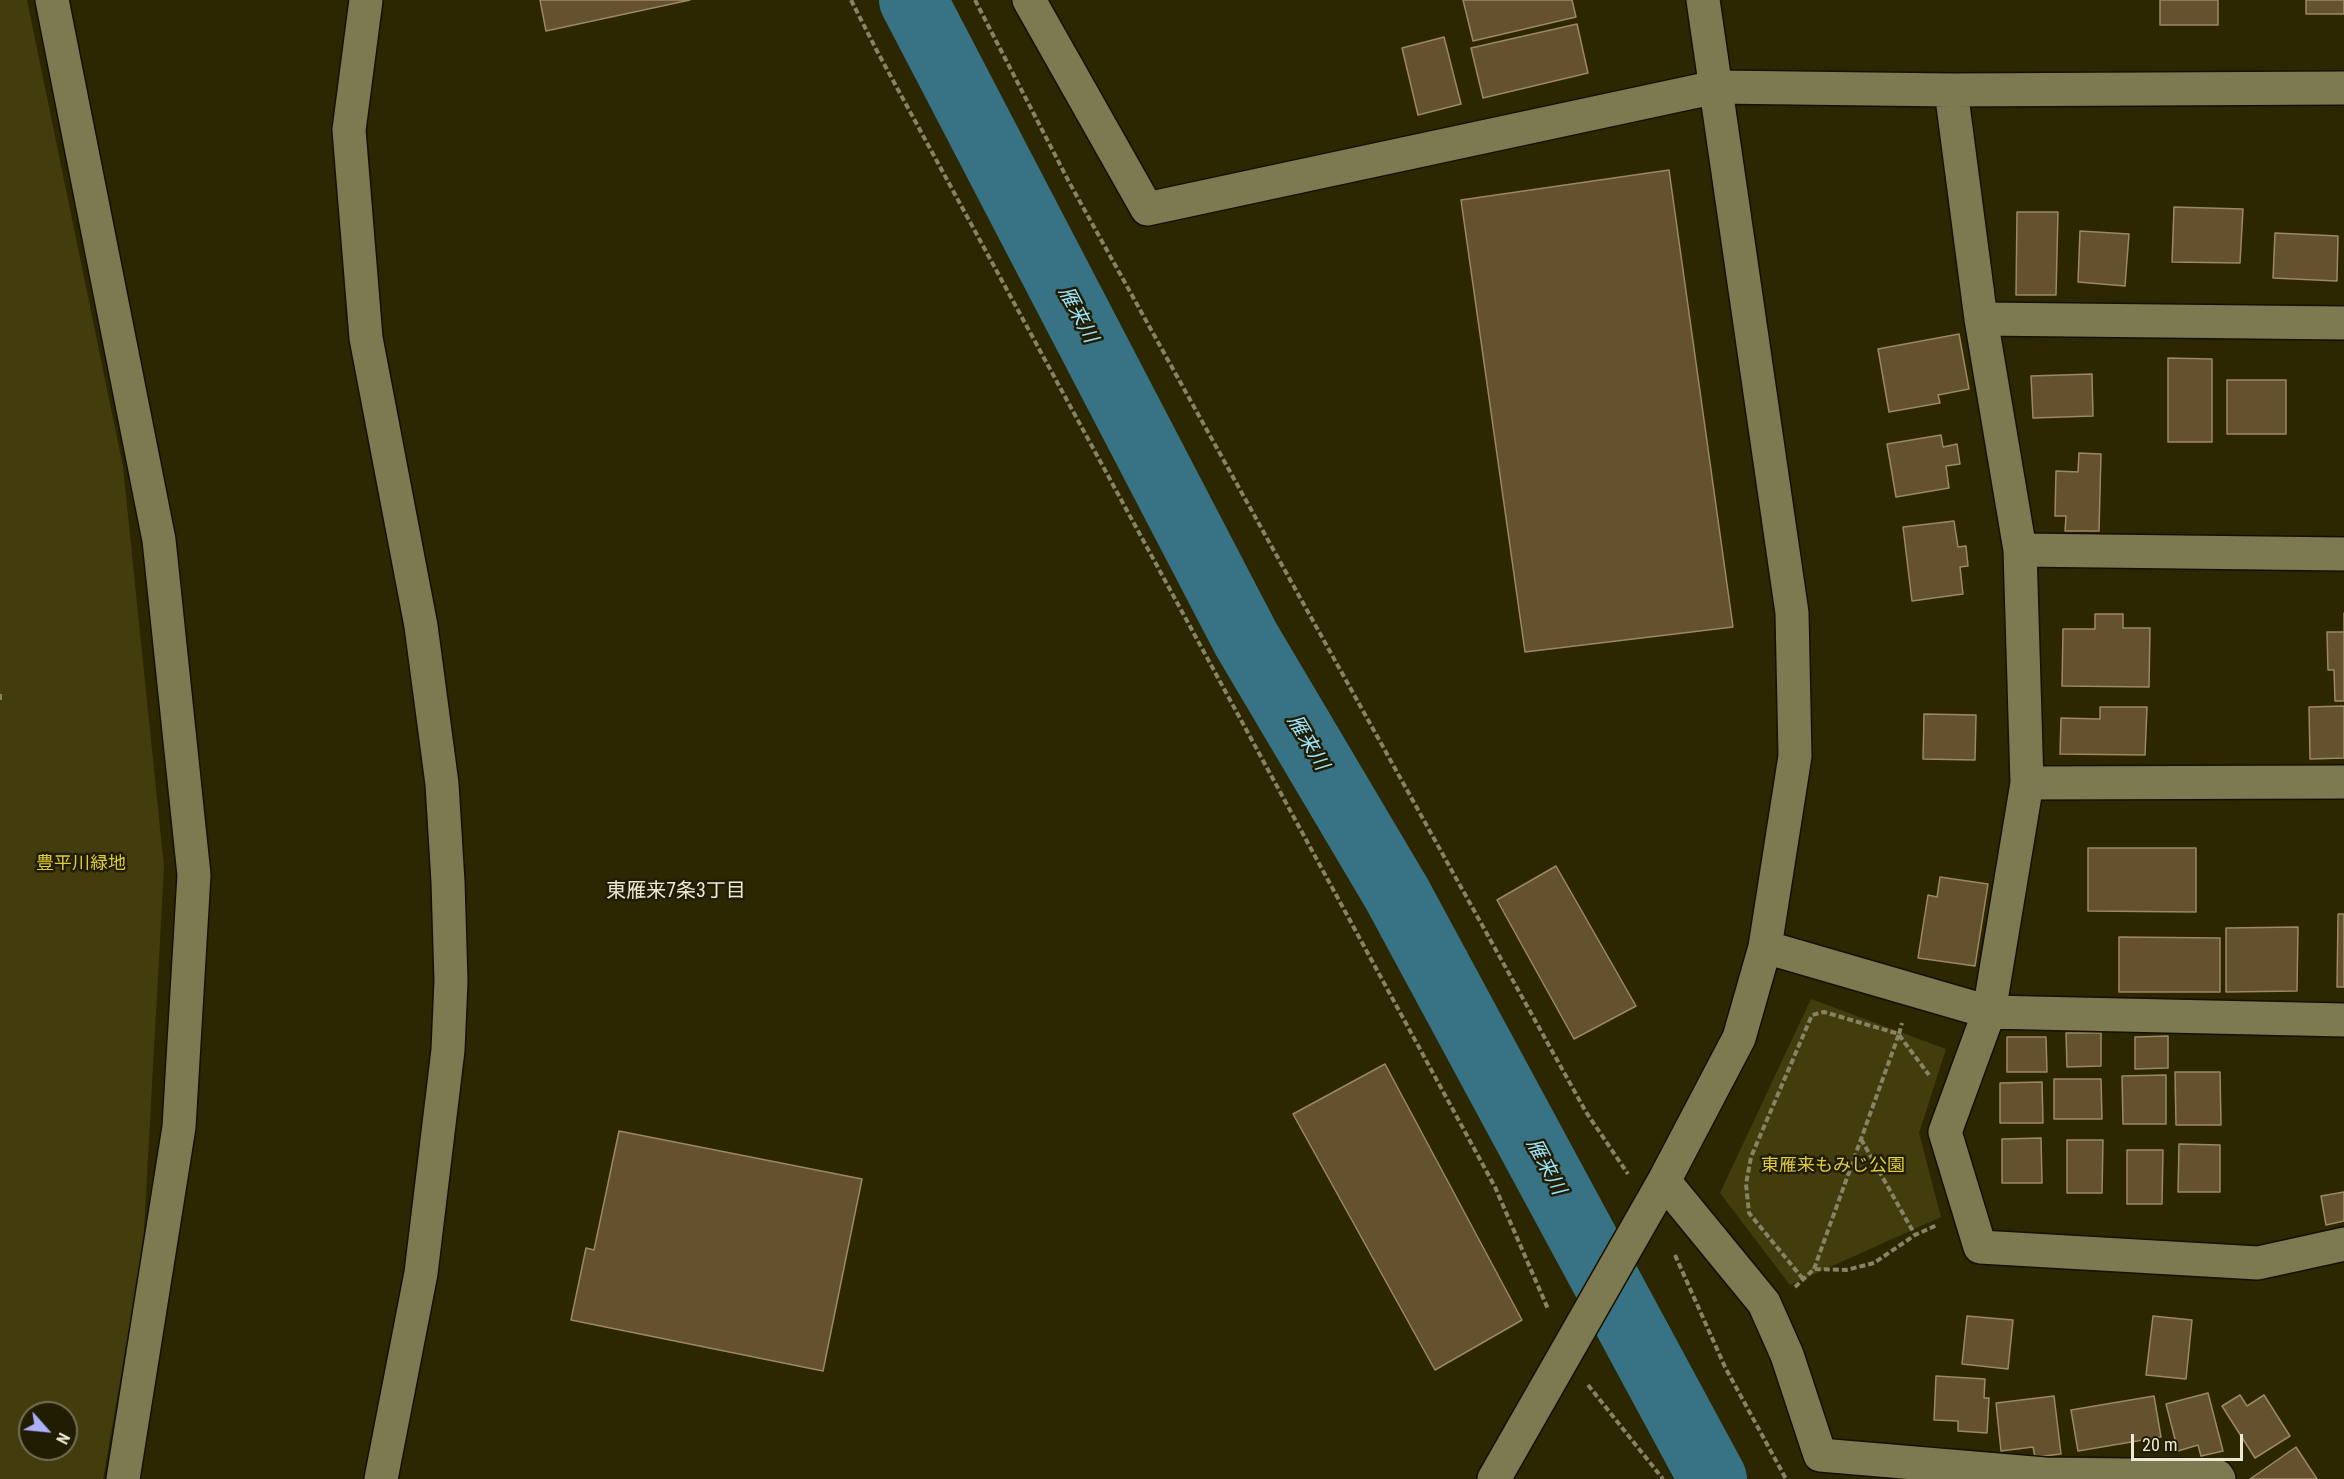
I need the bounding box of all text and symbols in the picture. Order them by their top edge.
water label: 雁来川 [1052,283,1102,347]
water label: 雁来川 [1281,711,1333,775]
park label: 豊平川緑地 [36,853,126,875]
district label: 東雁来7条3丁目 [606,880,746,904]
water label: 雁来川 [1520,1135,1570,1199]
park label: 東雁来もみじ公園 [1761,1155,1905,1177]
north arrow [18,1401,78,1461]
scale bar [2134,1422,2246,1460]
text: N [52,1430,73,1447]
text: 20 m [2142,1434,2177,1455]

